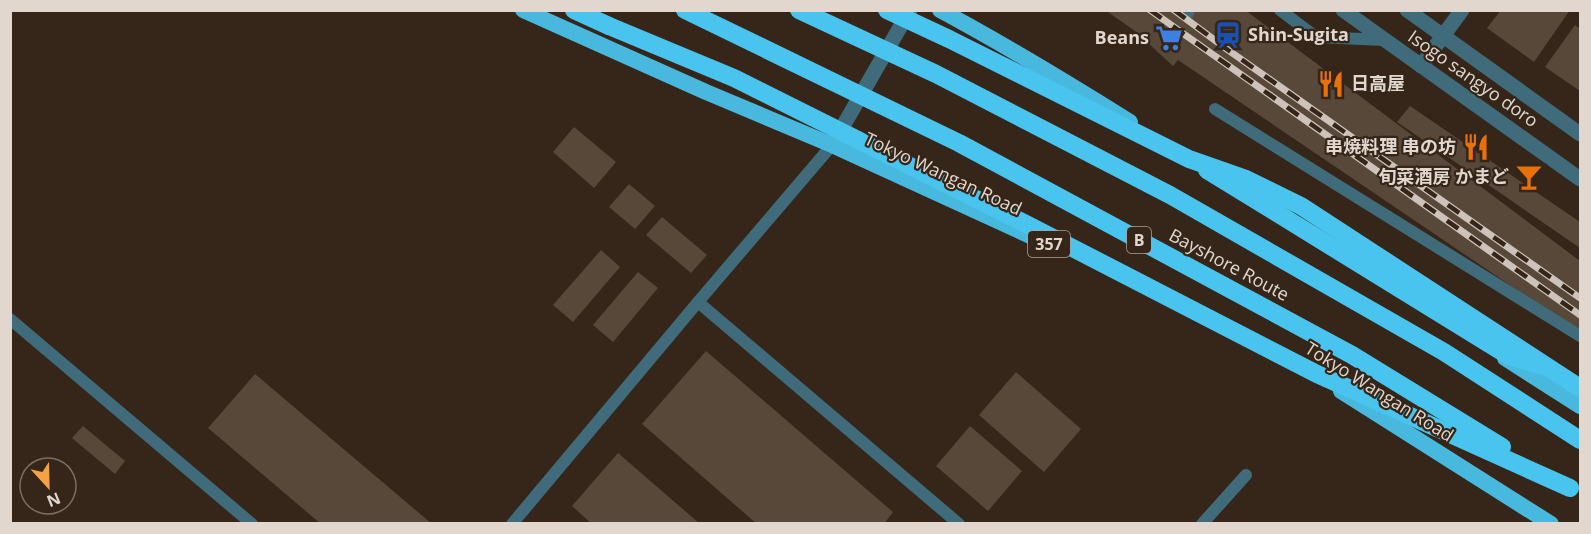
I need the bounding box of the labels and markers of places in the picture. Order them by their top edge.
station icon: Shin-Sugita [1213,20,1243,50]
place label: Shin-Sugita [1248,22,1349,46]
supermarket icon: Beans [1154,23,1184,53]
place label: Beans [1095,25,1149,49]
restaurant icon: 日高屋 [1316,69,1346,99]
place label: 日高屋 [1351,71,1405,95]
restaurant icon: 串焼料理 串の坊 [1461,132,1491,162]
place label: 串焼料理 串の坊 [1325,134,1456,158]
bar icon: 旬菜酒房 かまど [1514,162,1544,192]
place label: 旬菜酒房 かまど [1378,164,1509,188]

